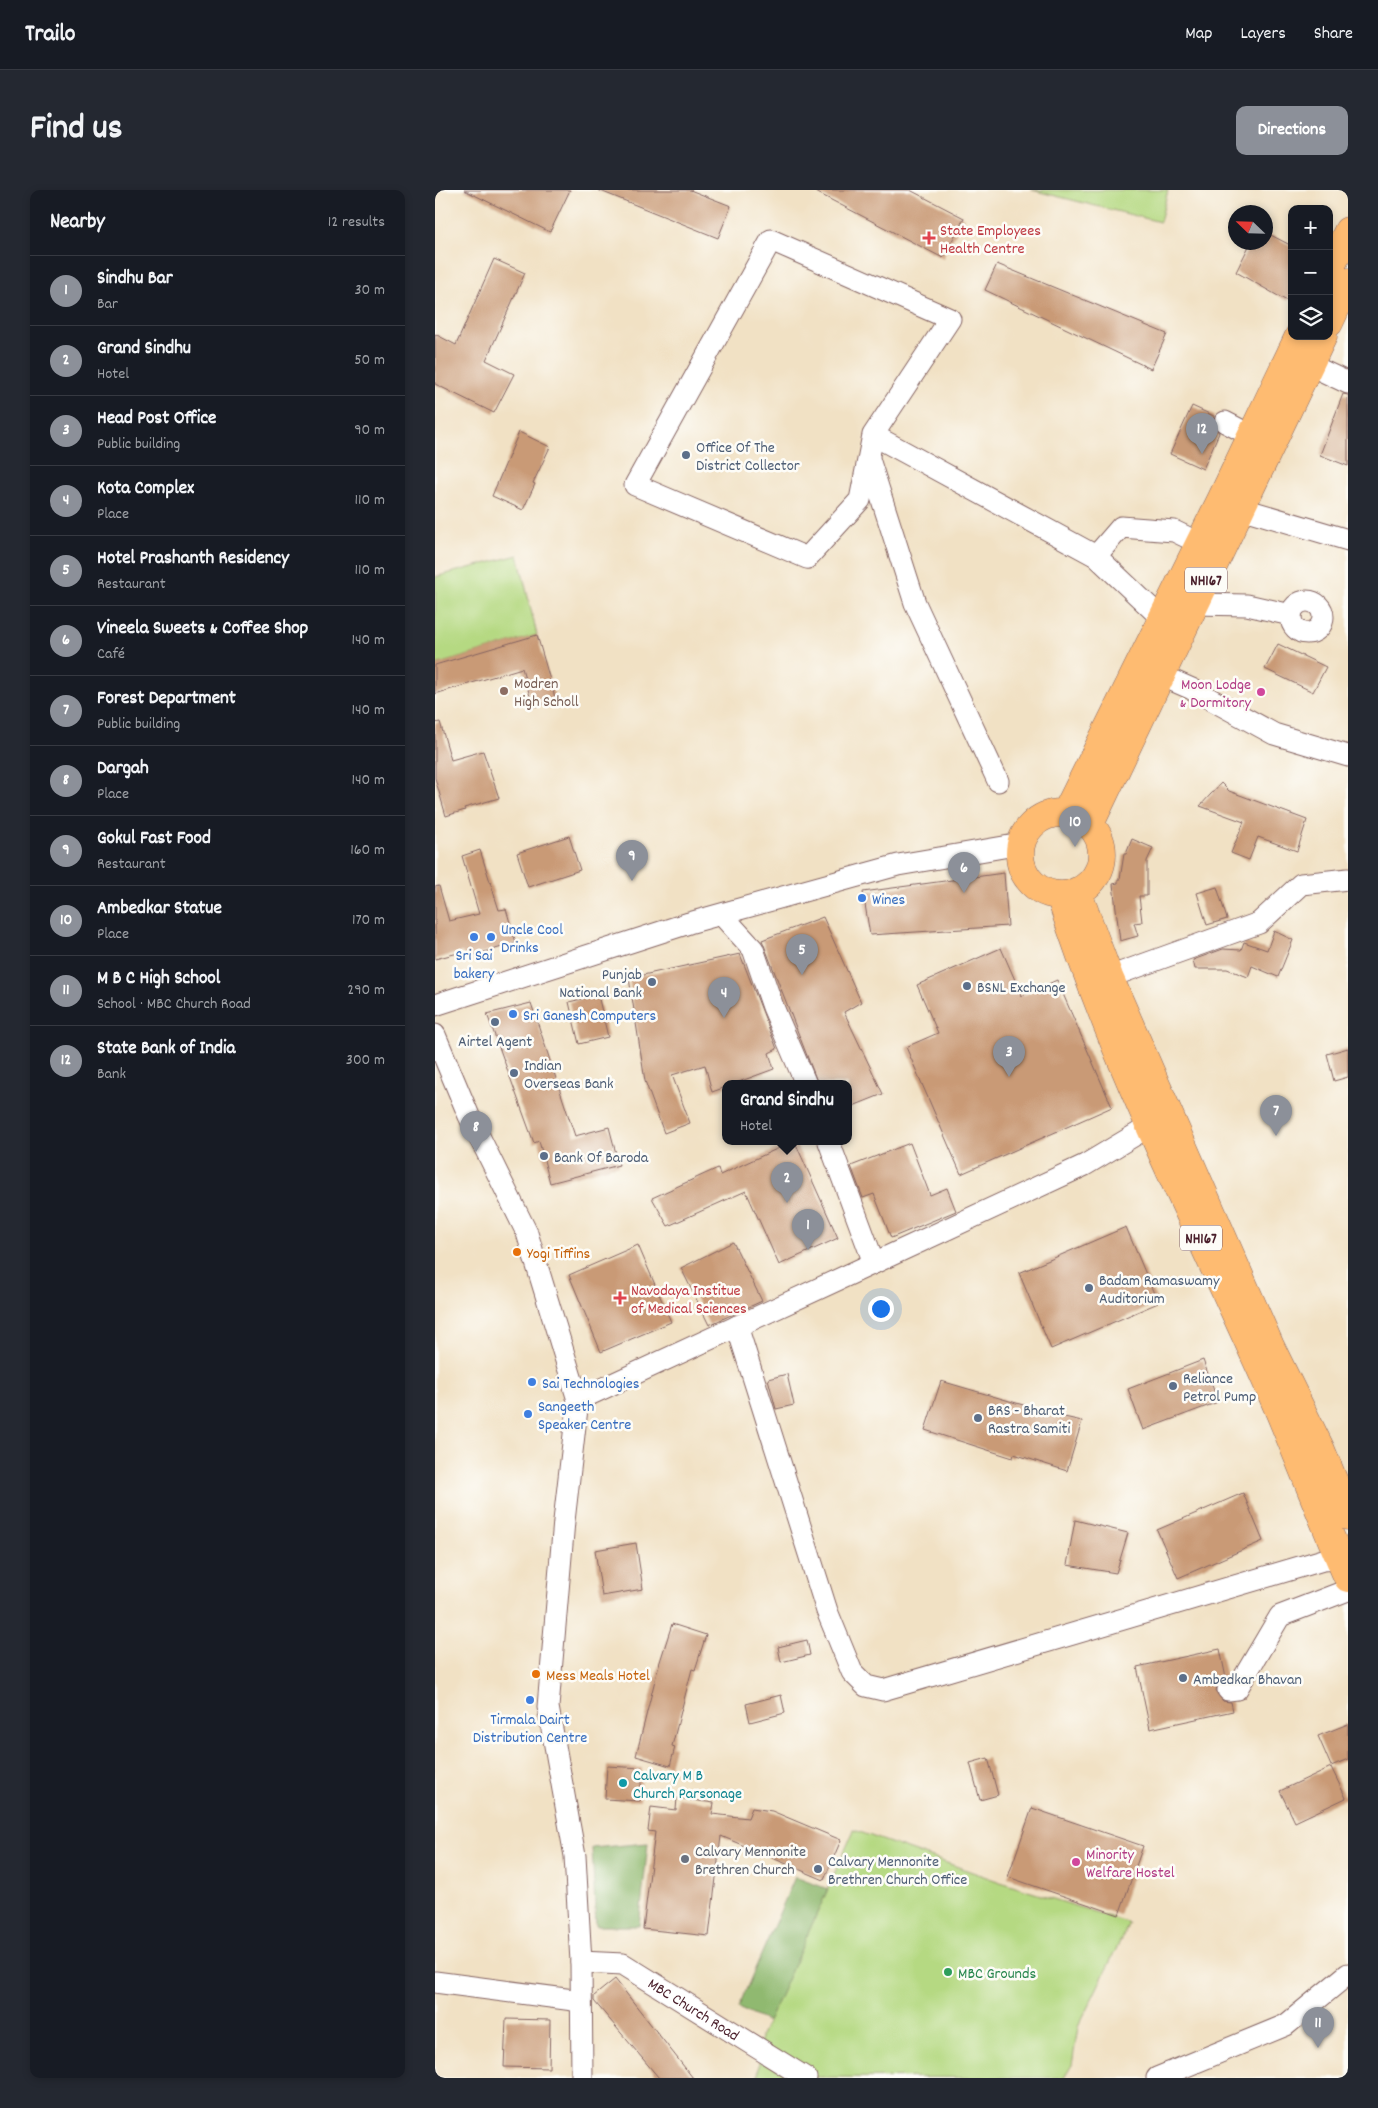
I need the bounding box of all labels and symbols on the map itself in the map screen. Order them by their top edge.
north arrow [1228,205,1273,250]
place label: State Employees Health Centre [940,220,1041,261]
marker: State Employees Health Centre [922,231,936,245]
pin: 12 [1186,413,1218,454]
place label: Office Of The District Collector [696,437,800,478]
marker: Office Of The District Collector [680,449,692,461]
road number: NH167 [1185,568,1227,592]
place label: Modren High Scholl [514,673,579,714]
place label: Moon Lodge & Dormitory [1180,674,1252,715]
marker: Modren High Scholl [498,685,510,697]
marker: Moon Lodge & Dormitory [1255,686,1267,698]
pin: 10 [1059,806,1091,847]
pin: 9 [616,840,648,881]
pin: 6 [948,852,980,893]
place label: Wines [872,889,906,912]
marker: Wines [856,892,868,904]
place label: Uncle Cool Drinks [501,919,563,960]
marker: Sri Sai bakery [468,931,480,943]
marker: Uncle Cool Drinks [485,931,497,943]
pin: 5 [786,934,818,975]
place label: Sri Sai bakery [454,945,495,986]
place label: Punjab National Bank [559,964,642,1005]
marker: Punjab National Bank [646,976,658,988]
pin: 4 [708,977,740,1018]
place label: BSNL Exchange [977,977,1066,1000]
marker: BSNL Exchange [961,980,973,992]
place label: Sri Ganesh Computers [523,1005,656,1028]
marker: Sri Ganesh Computers [507,1008,519,1020]
marker: Airtel Agent [489,1016,501,1028]
place label: Airtel Agent [458,1031,532,1054]
pin: 3 [993,1036,1025,1077]
place label: Indian Overseas Bank [524,1055,614,1096]
marker: Indian Overseas Bank [508,1067,520,1079]
pin: 7 [1260,1095,1292,1136]
pin: 8 [460,1111,492,1152]
place label: Bank Of Baroda [554,1147,649,1170]
marker: Bank Of Baroda [538,1150,550,1162]
pin: 2 [771,1162,803,1203]
pin: 1 [792,1209,824,1250]
road number: NH167 [1180,1226,1222,1250]
place label: Yogi Tiffins [527,1243,591,1266]
marker: Yogi Tiffins [511,1246,523,1258]
place label: Badam Ramaswamy Auditorium [1099,1270,1220,1311]
place label: Navodaya Institue of Medical Sciences [631,1280,747,1321]
marker: Badam Ramaswamy Auditorium [1083,1282,1095,1294]
marker: Navodaya Institue of Medical Sciences [613,1291,627,1305]
your location [868,1296,894,1322]
place label: Reliance Petrol Pump [1183,1368,1256,1409]
place label: Sai Technologies [542,1373,640,1396]
marker: Sai Technologies [526,1376,538,1388]
marker: Reliance Petrol Pump [1167,1380,1179,1392]
place label: Sangeeth Speaker Centre [538,1396,631,1437]
place label: BRS - Bharat Rastra Samiti [988,1400,1070,1441]
marker: Sangeeth Speaker Centre [522,1408,534,1420]
marker: BRS - Bharat Rastra Samiti [972,1412,984,1424]
place label: Mess Meals Hotel [546,1665,650,1688]
marker: Mess Meals Hotel [530,1668,542,1680]
place label: Ambedkar Bhavan [1193,1669,1302,1692]
marker: Ambedkar Bhavan [1177,1672,1189,1684]
marker: Tirmala Dairt Distribution Centre [524,1694,536,1706]
place label: Tirmala Dairt Distribution Centre [473,1709,587,1750]
place label: Calvary M B Church Parsonage [633,1765,742,1806]
marker: Calvary M B Church Parsonage [617,1777,629,1789]
place label: Calvary Mennonite Brethren Church [695,1841,806,1882]
place label: Minority Welfare Hostel [1086,1844,1175,1885]
place label: Calvary Mennonite Brethren Church Office [828,1851,967,1892]
marker: Calvary Mennonite Brethren Church [679,1853,691,1865]
marker: Minority Welfare Hostel [1070,1856,1082,1868]
marker: Calvary Mennonite Brethren Church Office [812,1863,824,1875]
place label: MBC Grounds [958,1963,1036,1986]
marker: MBC Grounds [942,1966,954,1978]
street label: MBC Church Road [643,1973,743,2048]
pin: 11 [1302,2007,1334,2048]

